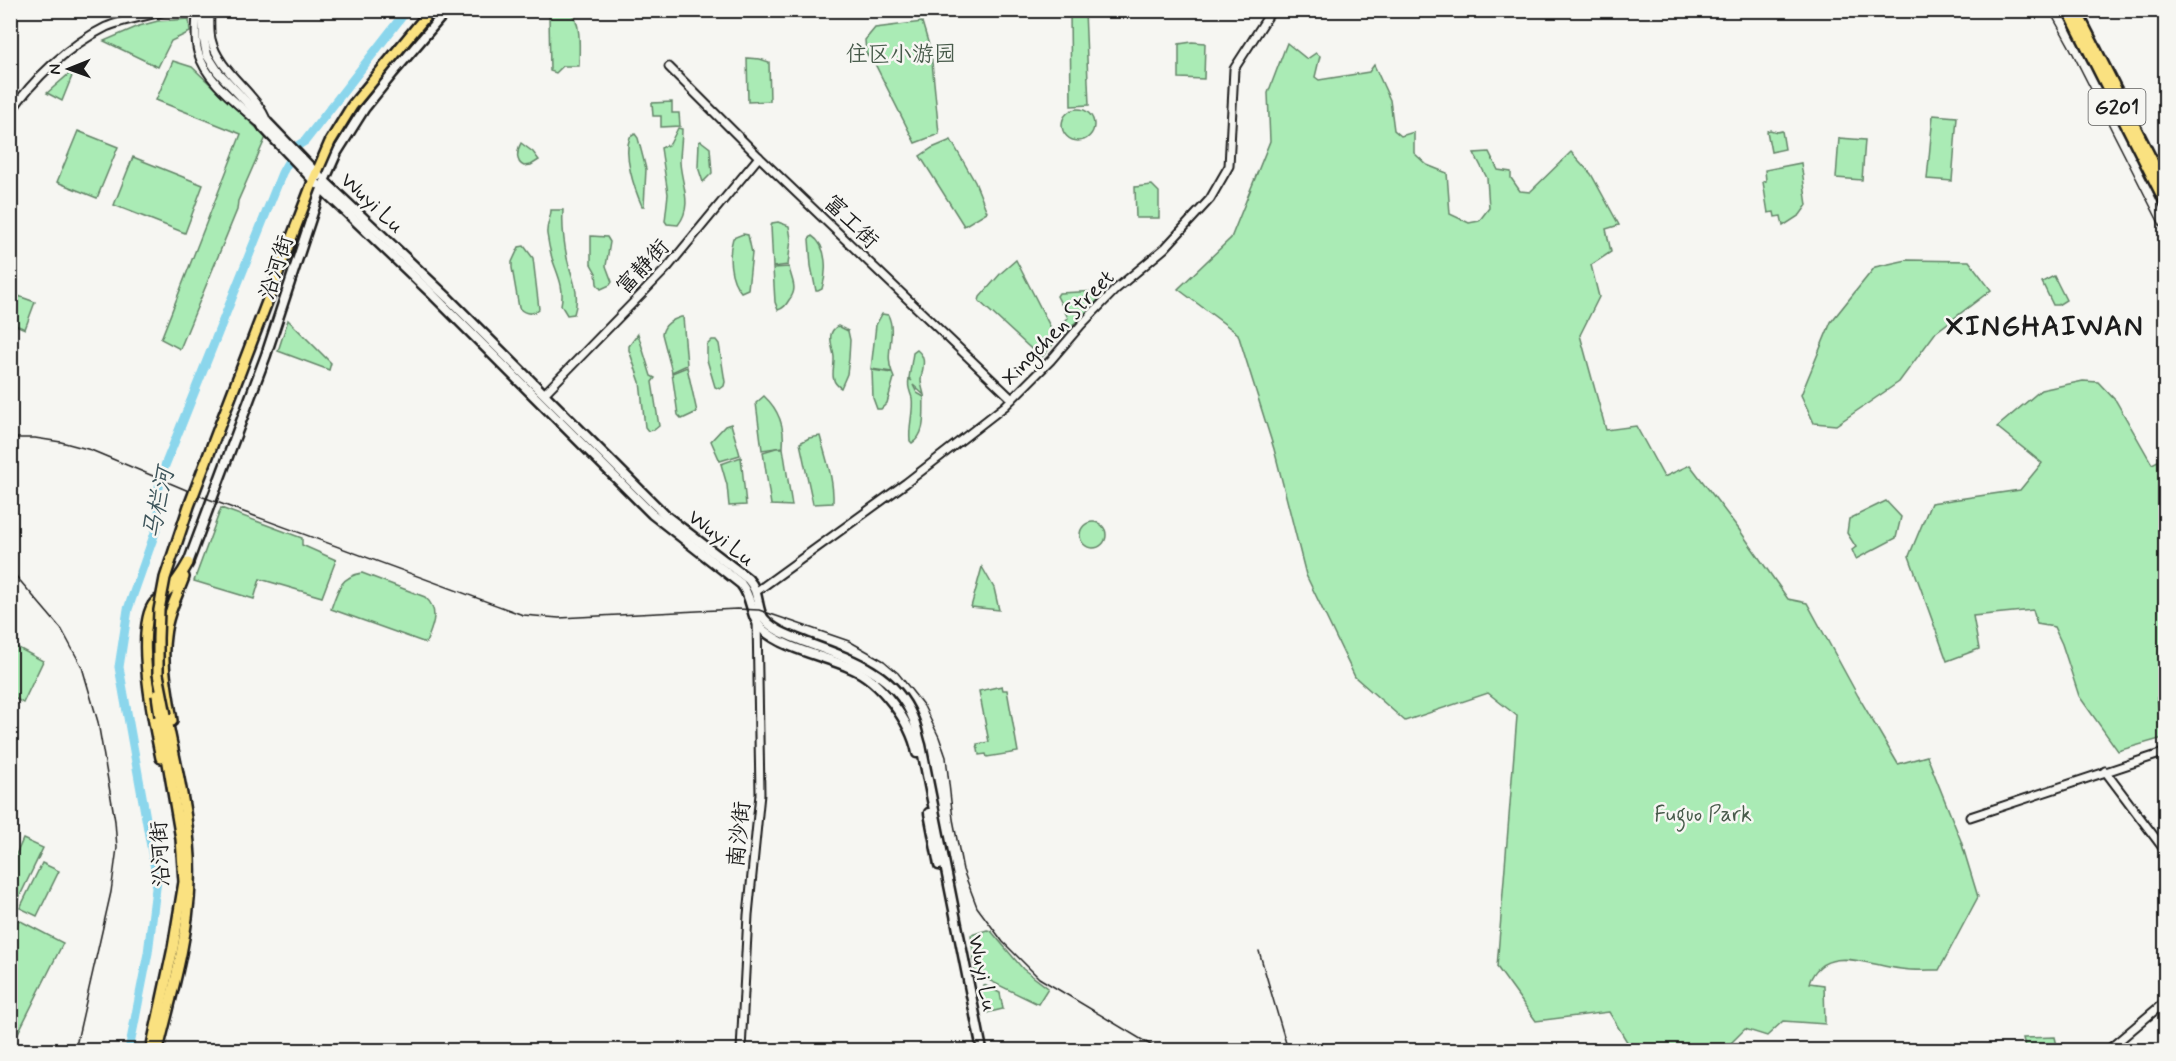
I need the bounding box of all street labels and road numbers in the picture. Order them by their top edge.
road number: G201 [2088,89,2146,125]
street label: Wuyi Lu [334,167,409,240]
street label: 富工街 [817,189,884,255]
street label: 沿河街 [253,232,300,303]
street label: 富静街 [611,234,676,301]
street label: Xingchen Street [996,264,1123,395]
street label: Wuyi Lu [682,504,760,573]
street label: 南沙街 [723,800,757,868]
street label: 沿河街 [145,820,177,888]
street label: Wuyi Lu [961,933,1003,1014]

